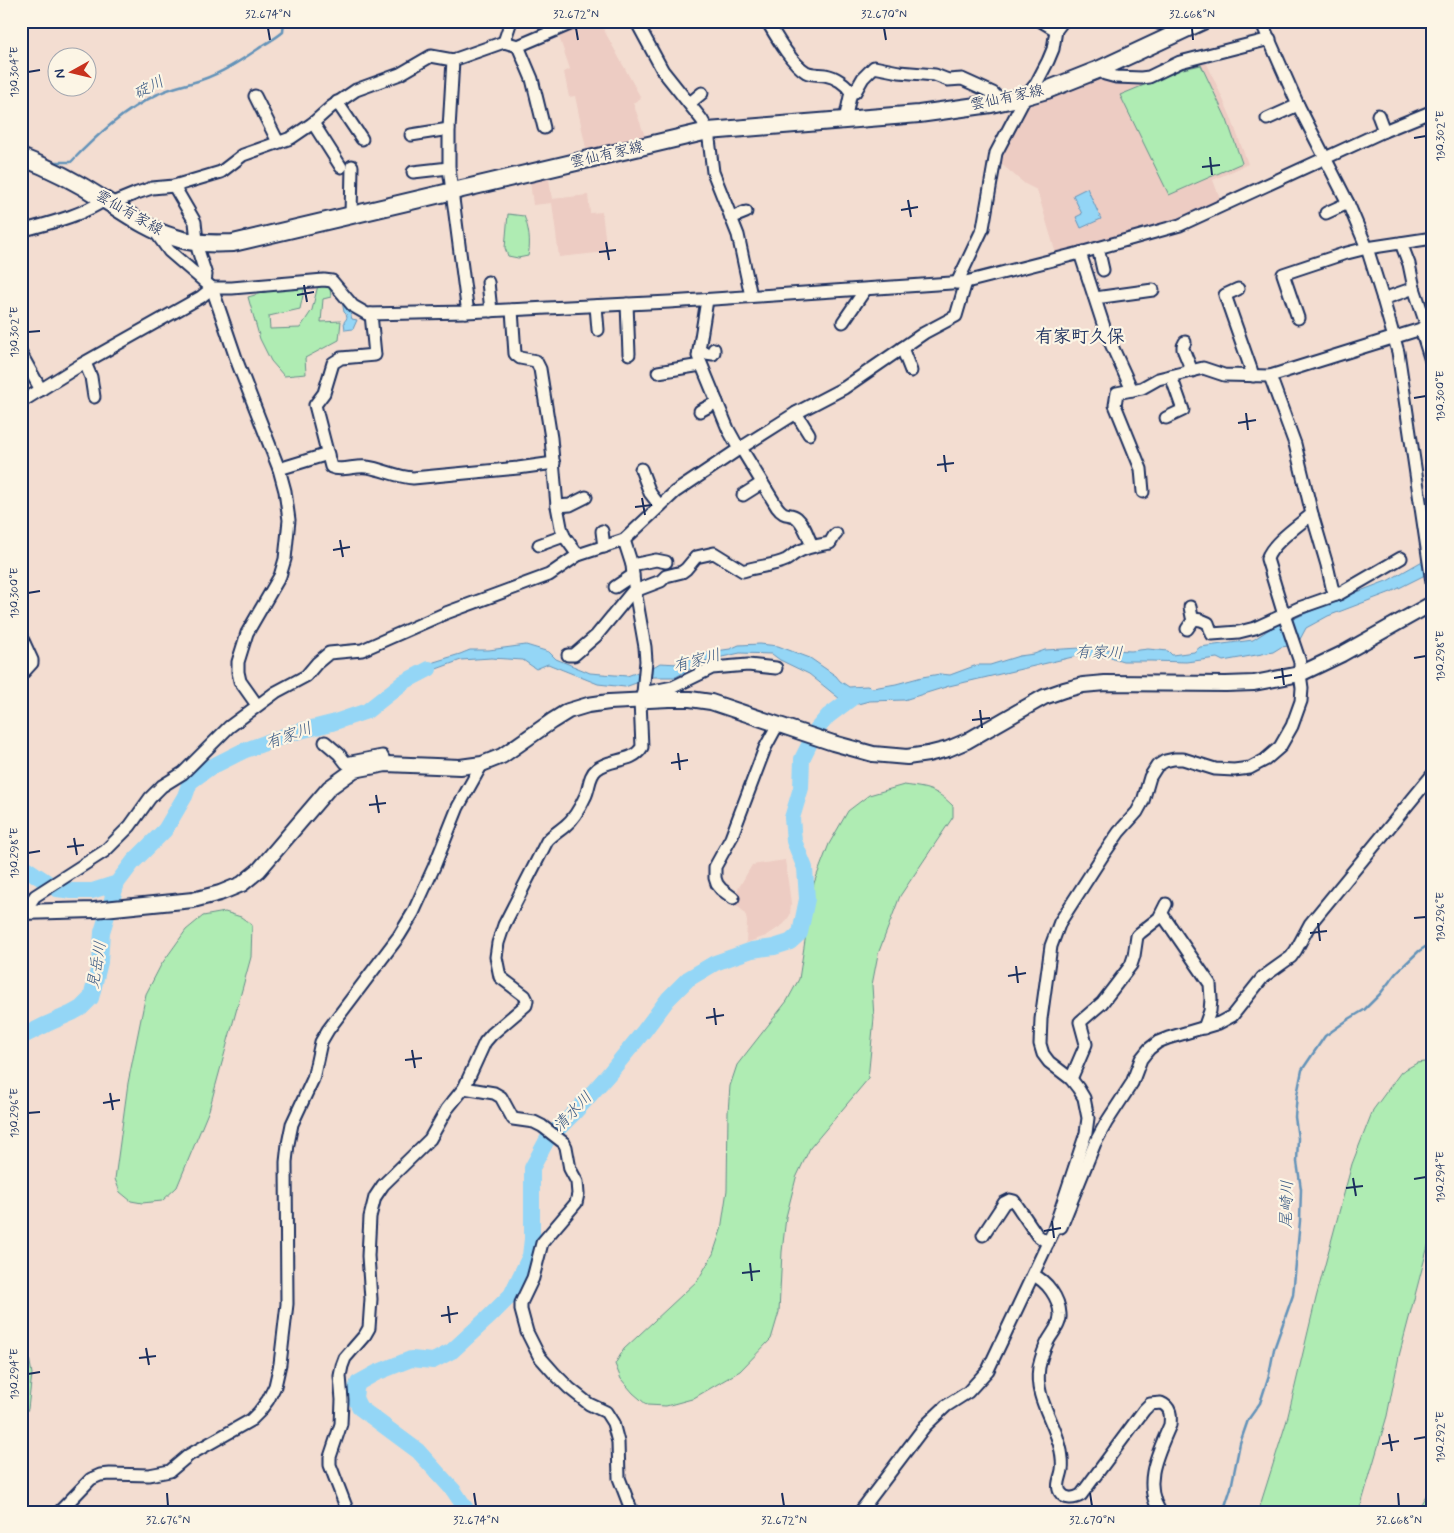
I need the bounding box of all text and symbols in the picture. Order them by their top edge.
text: 32.674°N [245,7,291,23]
text: 32.672°N [553,7,599,23]
text: 32.670°N [861,7,907,23]
text: 32.668°N [1169,7,1215,23]
text: 130.304°E [7,47,23,97]
north arrow [48,48,98,98]
text: N [51,68,70,80]
water label: 碇川 [130,71,168,105]
street label: 雲仙有家線 [968,80,1046,116]
text: 130.302°E [1433,111,1449,161]
street label: 雲仙有家線 [568,137,646,173]
street label: 雲仙有家線 [92,186,166,240]
text: 130.302°E [7,307,23,357]
district label: 有家町久保 [1035,325,1125,349]
text: 130.300°E [1433,370,1449,422]
text: 130.300°E [7,567,23,619]
text: 130.298°E [1433,630,1449,682]
water label: 有家川 [1075,642,1123,664]
water label: 有家川 [671,645,723,677]
water label: 有家川 [263,718,315,754]
text: 130.298°E [7,827,23,879]
text: 130.296°E [1433,892,1449,942]
water label: 見岳川 [82,940,112,990]
water label: 清水川 [549,1087,597,1137]
text: 130.296°E [7,1088,23,1138]
text: 130.294°E [1433,1151,1449,1203]
water label: 尾崎川 [1276,1180,1298,1228]
text: 130.294°E [7,1348,23,1400]
text: 130.292°E [1433,1411,1449,1463]
text: 32.676°N [146,1513,190,1529]
text: 32.674°N [453,1513,499,1529]
text: 32.672°N [761,1513,807,1529]
text: 32.670°N [1069,1513,1115,1529]
text: 32.668°N [1376,1513,1422,1529]

